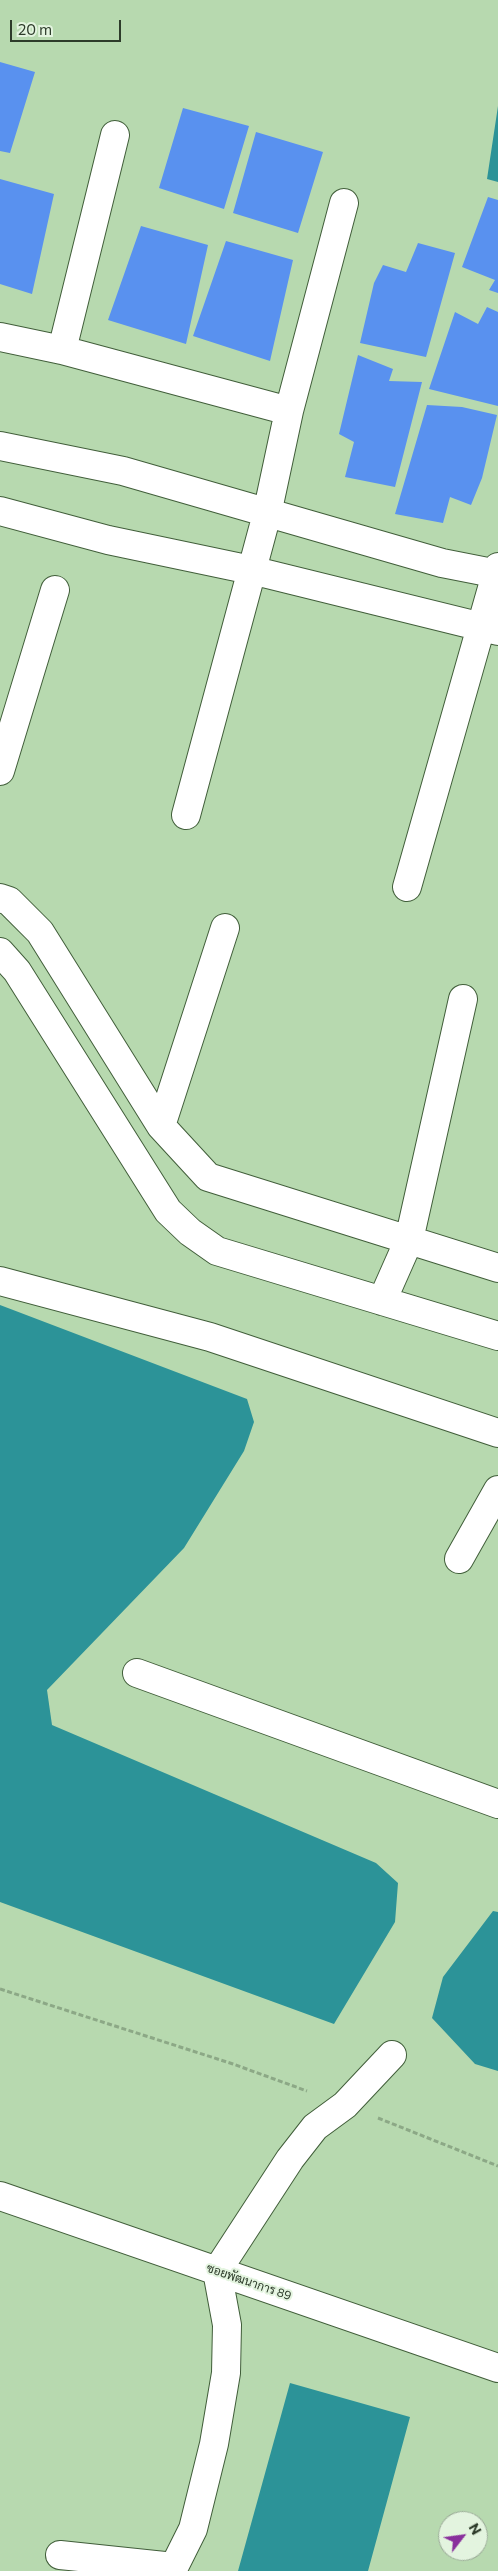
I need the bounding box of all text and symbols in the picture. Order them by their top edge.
scale bar [12,10,124,42]
text: 20 m [18,20,52,38]
street label: ซอยพัฒนาการ 89 [205,2261,293,2303]
north arrow [438,2511,488,2561]
text: N [466,2520,486,2538]

